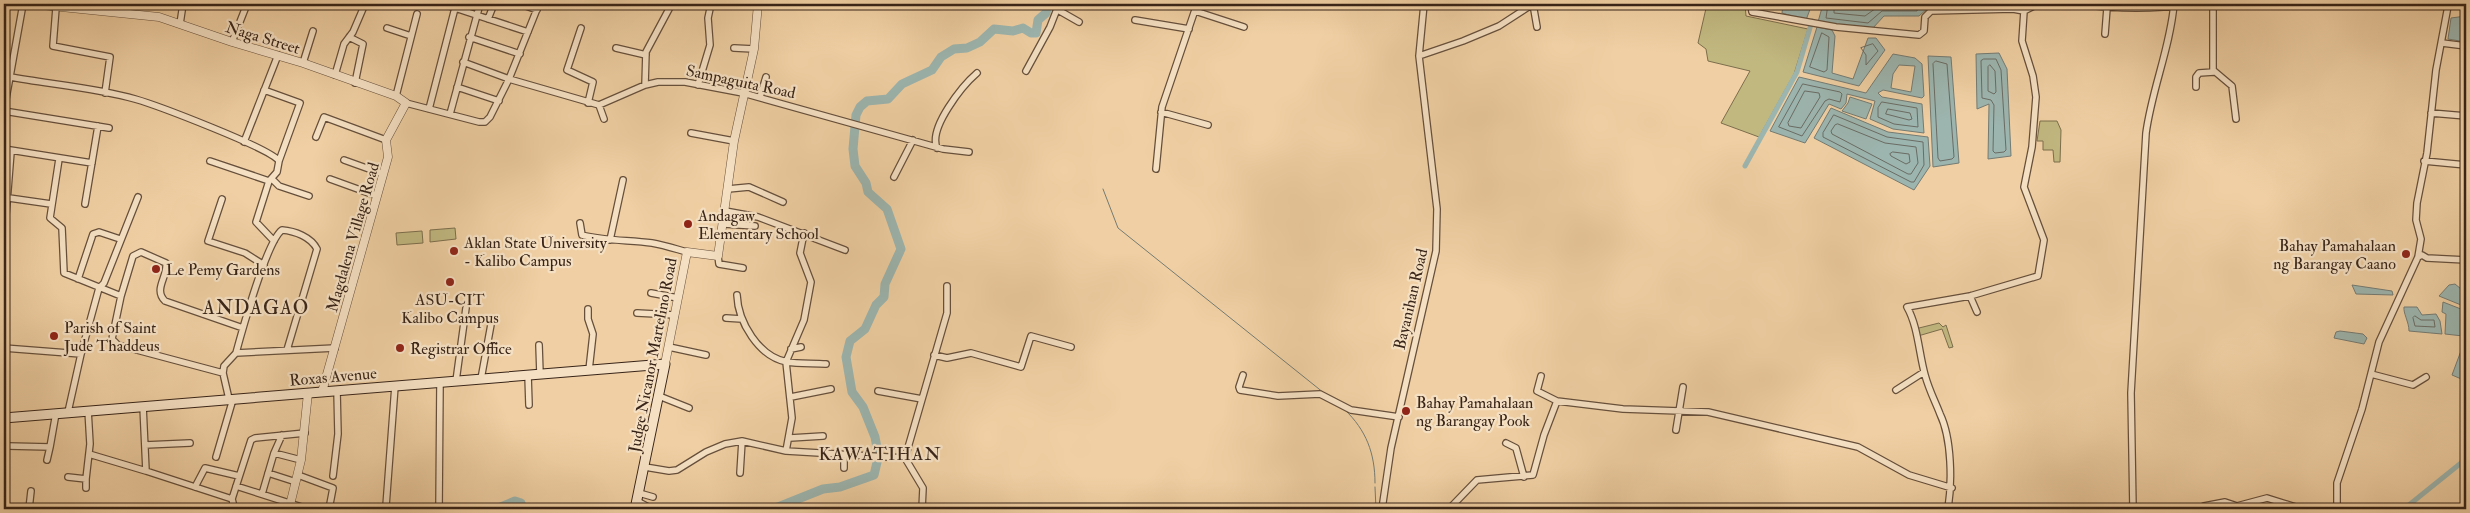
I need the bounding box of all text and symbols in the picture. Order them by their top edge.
street label: Naga Street [223,17,302,59]
street label: Sampaguita Road [684,61,798,104]
street label: Magdalena Village Road [322,160,384,314]
place label: Andagaw Elementary School [697,206,819,244]
marker: Andagaw Elementary School [682,218,694,230]
place label: Aklan State University - Kalibo Campus [463,233,608,272]
place label: Bahay Pamahalaan ng Barangay Caano [2273,236,2396,274]
marker: Aklan State University - Kalibo Campus [448,245,460,257]
street label: Bayanihan Road [1390,247,1432,352]
marker: Bahay Pamahalaan ng Barangay Caano [2400,248,2412,260]
street label: Judge Nicanor Martelino Road [624,256,683,455]
place label: Le Pemy Gardens [166,260,280,280]
marker: Le Pemy Gardens [150,263,162,275]
marker: ASU-CIT Kalibo Campus [444,276,456,288]
place label: ASU-CIT Kalibo Campus [401,290,499,329]
district label: ANDAGAO [202,296,309,320]
place label: Parish of Saint Jude Thaddeus [63,318,159,357]
marker: Parish of Saint Jude Thaddeus [48,330,60,342]
place label: Registrar Office [410,339,512,359]
marker: Registrar Office [394,342,406,354]
street label: Roxas Avenue [289,363,378,391]
place label: Bahay Pamahalaan ng Barangay Pook [1416,393,1533,431]
marker: Bahay Pamahalaan ng Barangay Pook [1400,405,1412,417]
district label: KAWATIHAN [818,443,942,466]

